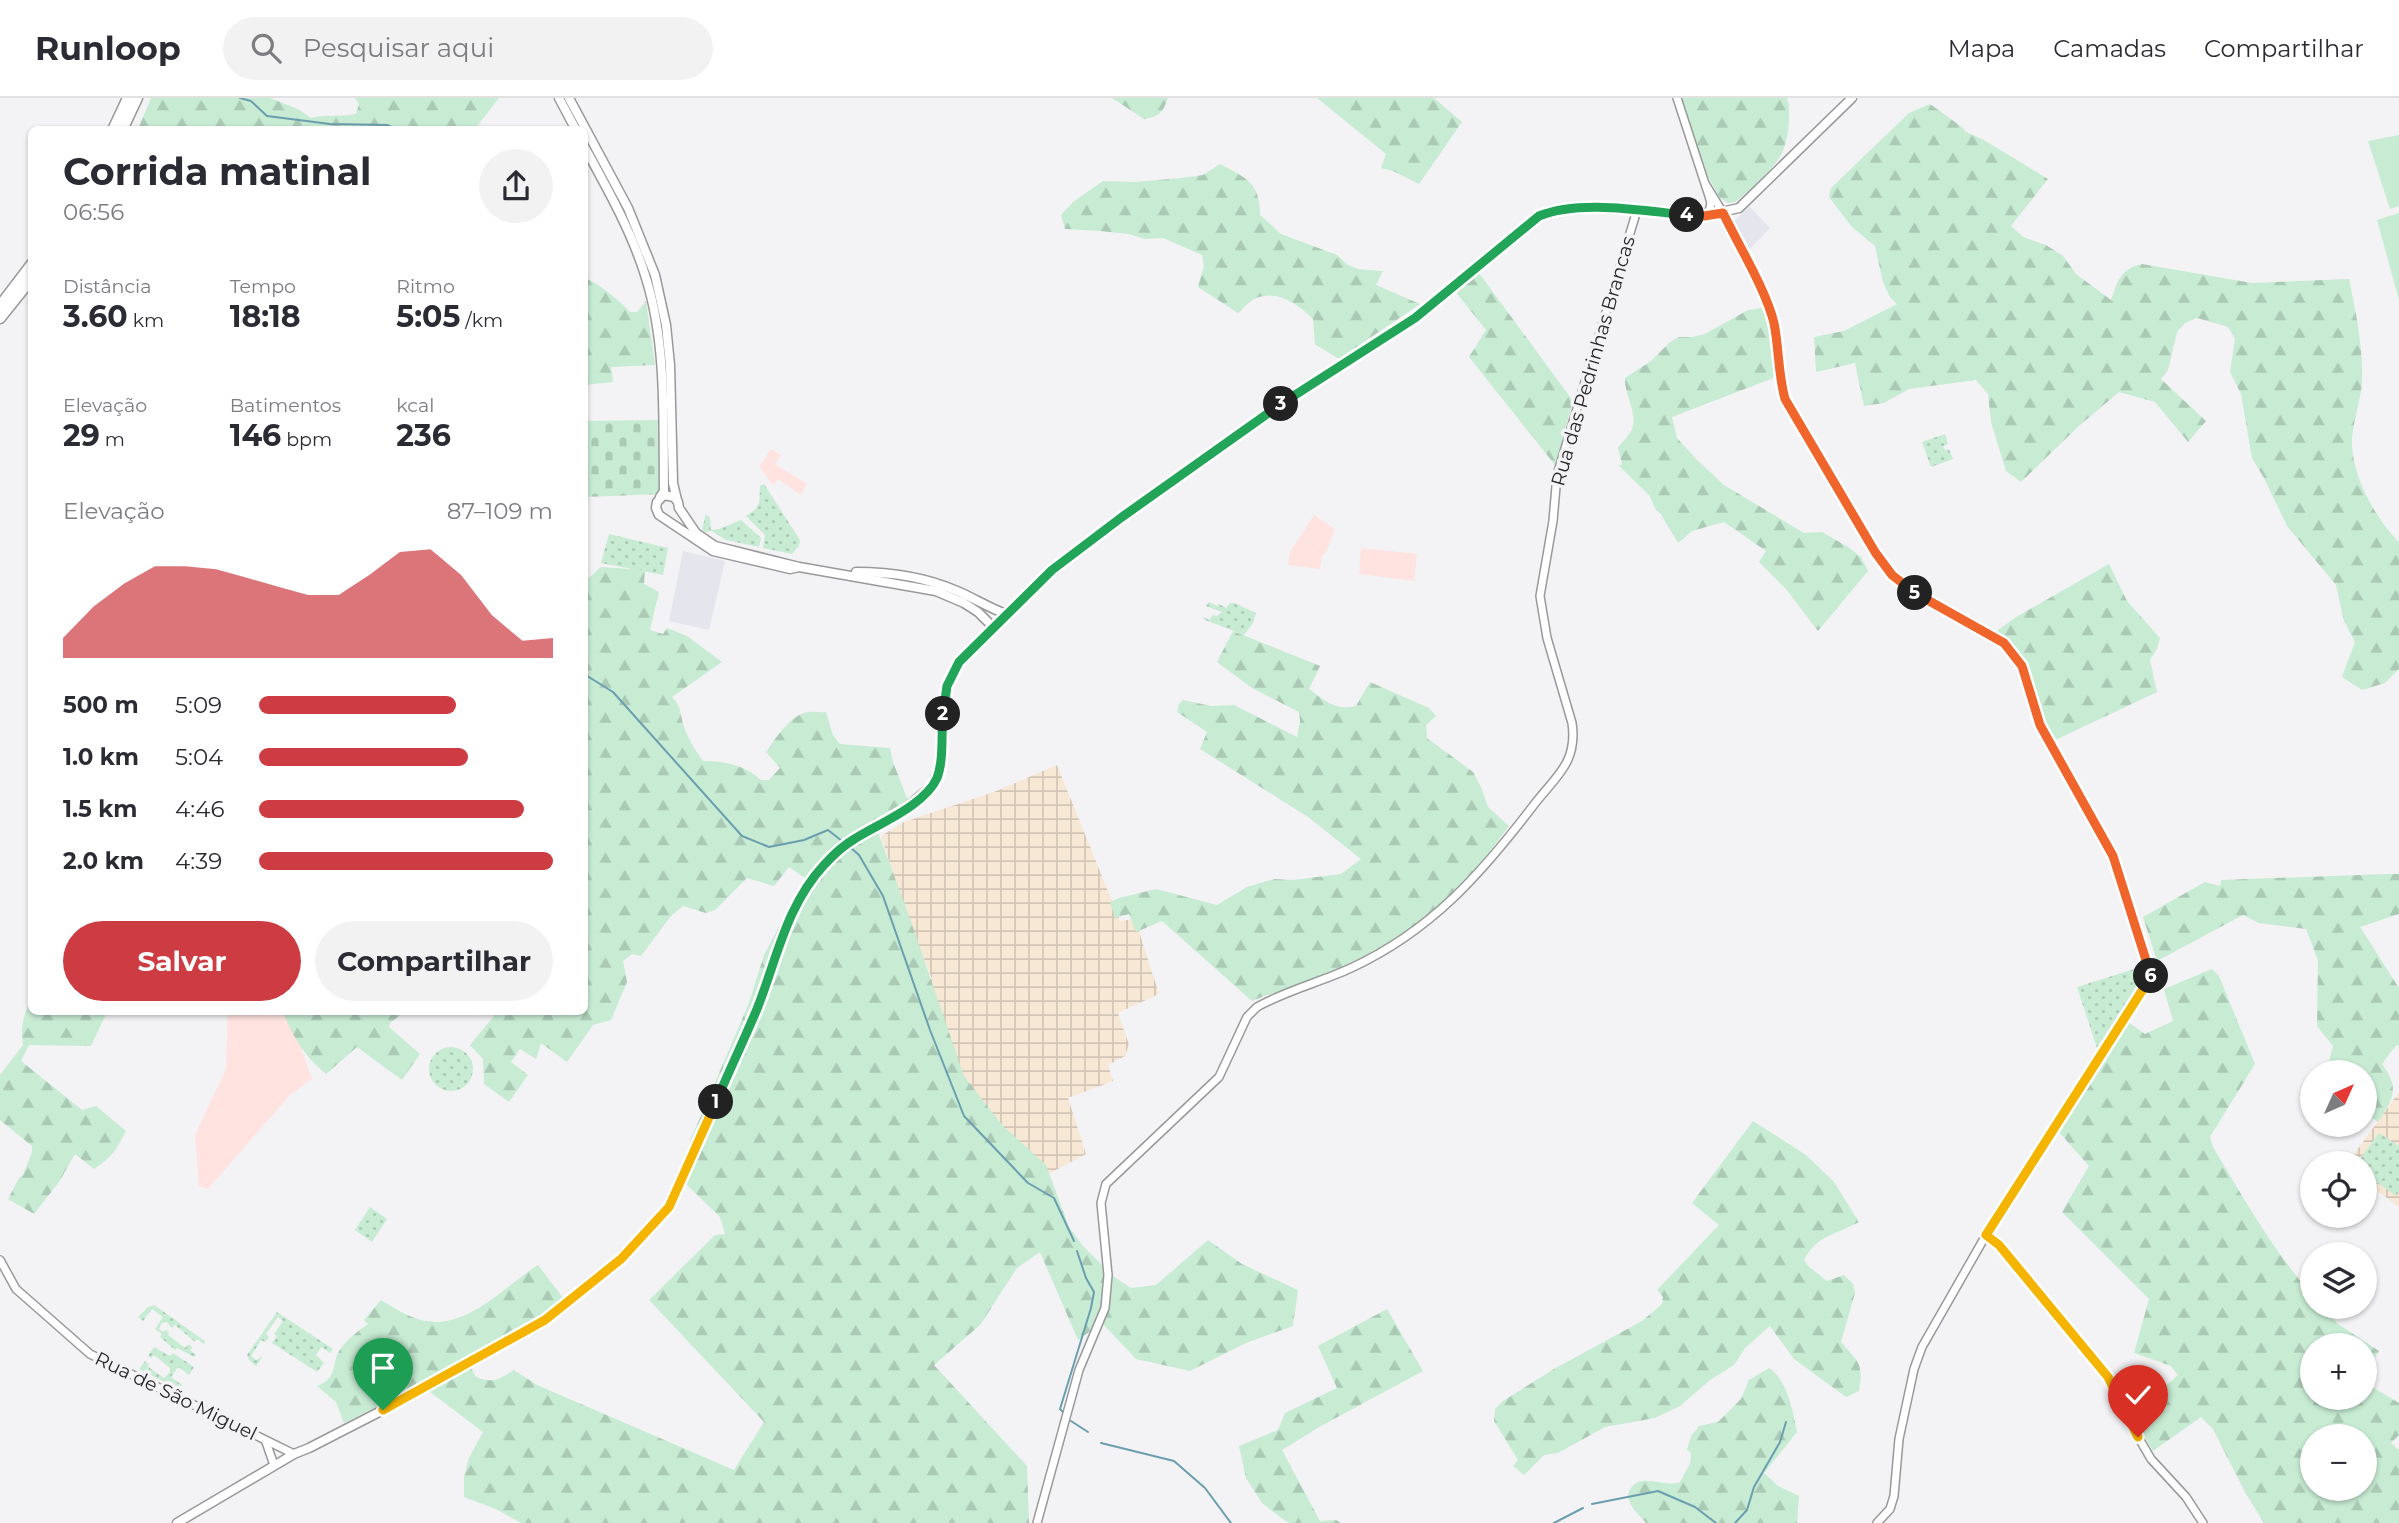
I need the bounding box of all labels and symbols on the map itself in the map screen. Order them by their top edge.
pin: 4 [1670,198,1704,232]
street label: Rua das Pedrinhas Brancas [1546,233,1640,489]
pin: 3 [1264,386,1298,422]
pin: 5 [1898,575,1932,610]
pin: 2 [926,696,960,732]
pin: 6 [2134,958,2168,994]
north arrow [2300,1060,2376,1138]
pin: 1 [698,1084,734,1119]
pin [353,1338,413,1410]
street label: Rua de São Miguel [91,1347,261,1445]
pin [2108,1365,2168,1437]

